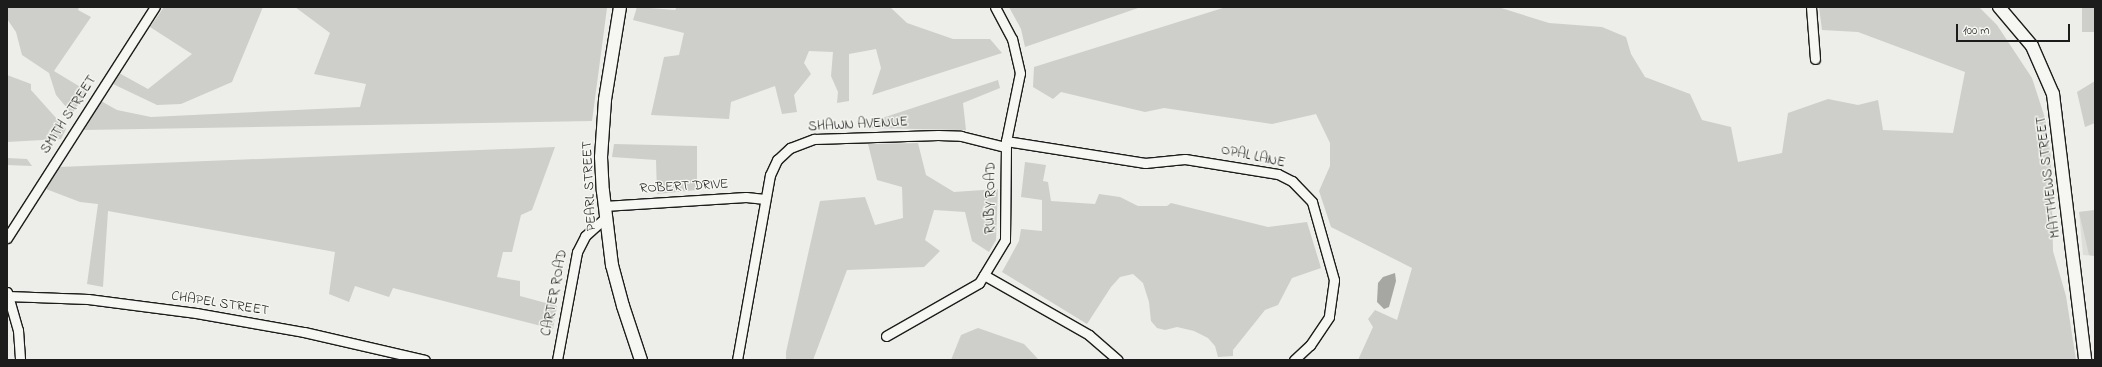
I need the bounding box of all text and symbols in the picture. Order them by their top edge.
scale bar [1958,16,2072,42]
text: 100 m [1963,22,1990,40]
street label: SMITH STREET [37,73,101,157]
street label: SHAWN AVENUE [808,114,908,136]
street label: MATTHEWS STREET [2033,115,2065,239]
street label: PEARL STREET [579,140,601,232]
street label: OPAL LANE [1219,142,1287,172]
street label: RUBY ROAD [982,162,1000,234]
street label: ROBERT DRIVE [639,176,729,198]
street label: CARTER ROAD [538,248,572,338]
street label: CHAPEL STREET [170,288,270,320]

